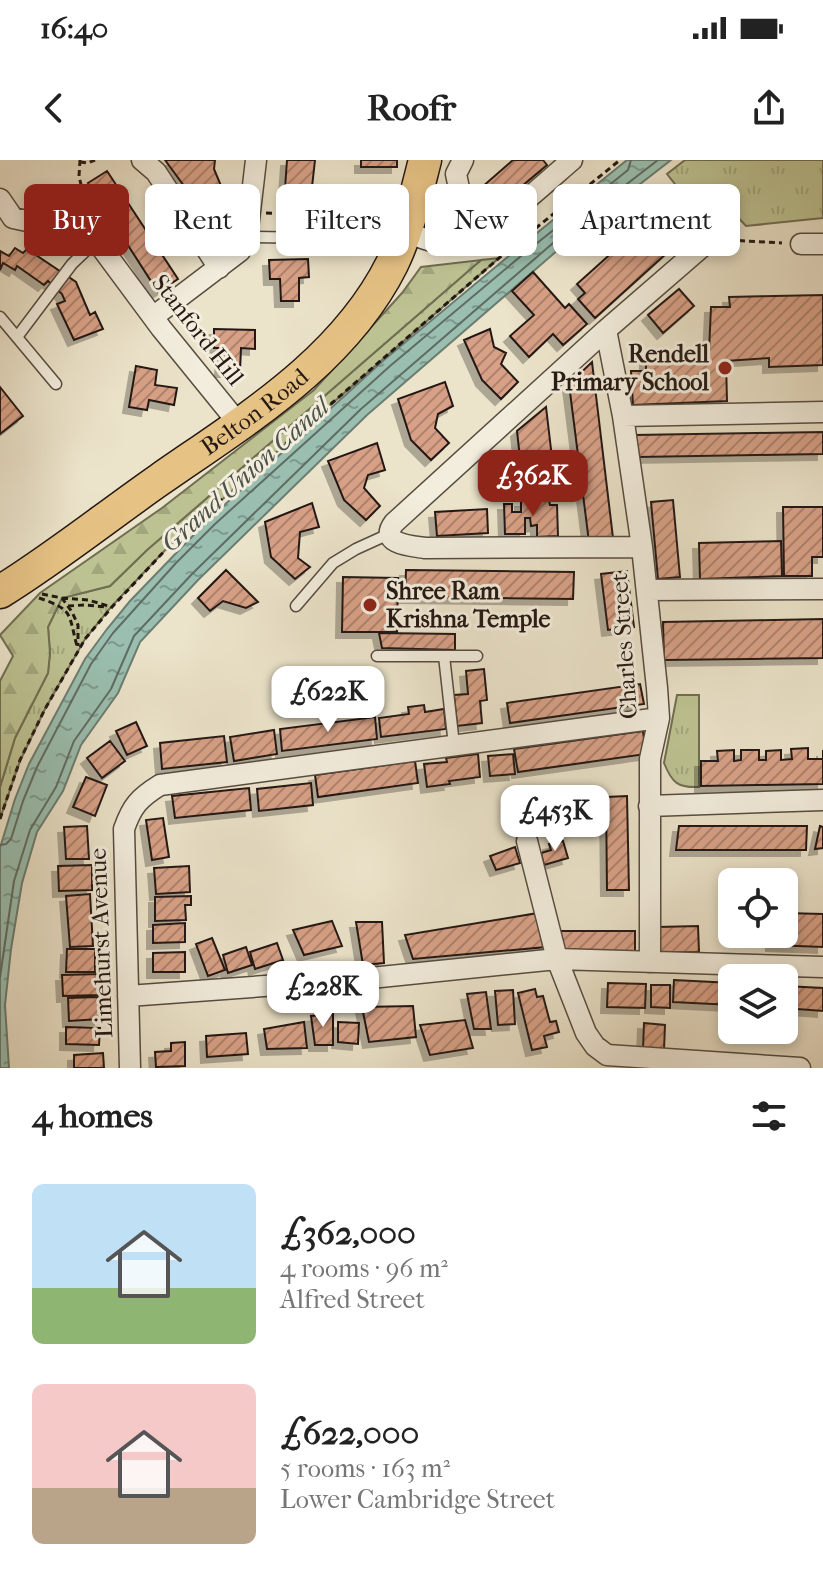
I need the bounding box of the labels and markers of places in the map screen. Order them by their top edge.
place label: Rendell Primary School [551,340,709,396]
marker: Rendell Primary School [716,359,734,377]
pin: £362K [477,450,589,518]
place label: Shree Ram Krishna Temple [386,577,550,633]
marker: Shree Ram Krishna Temple [361,596,379,614]
pin: £622K [272,666,384,734]
pin: £453K [499,785,611,853]
pin: £228K [267,961,379,1029]

